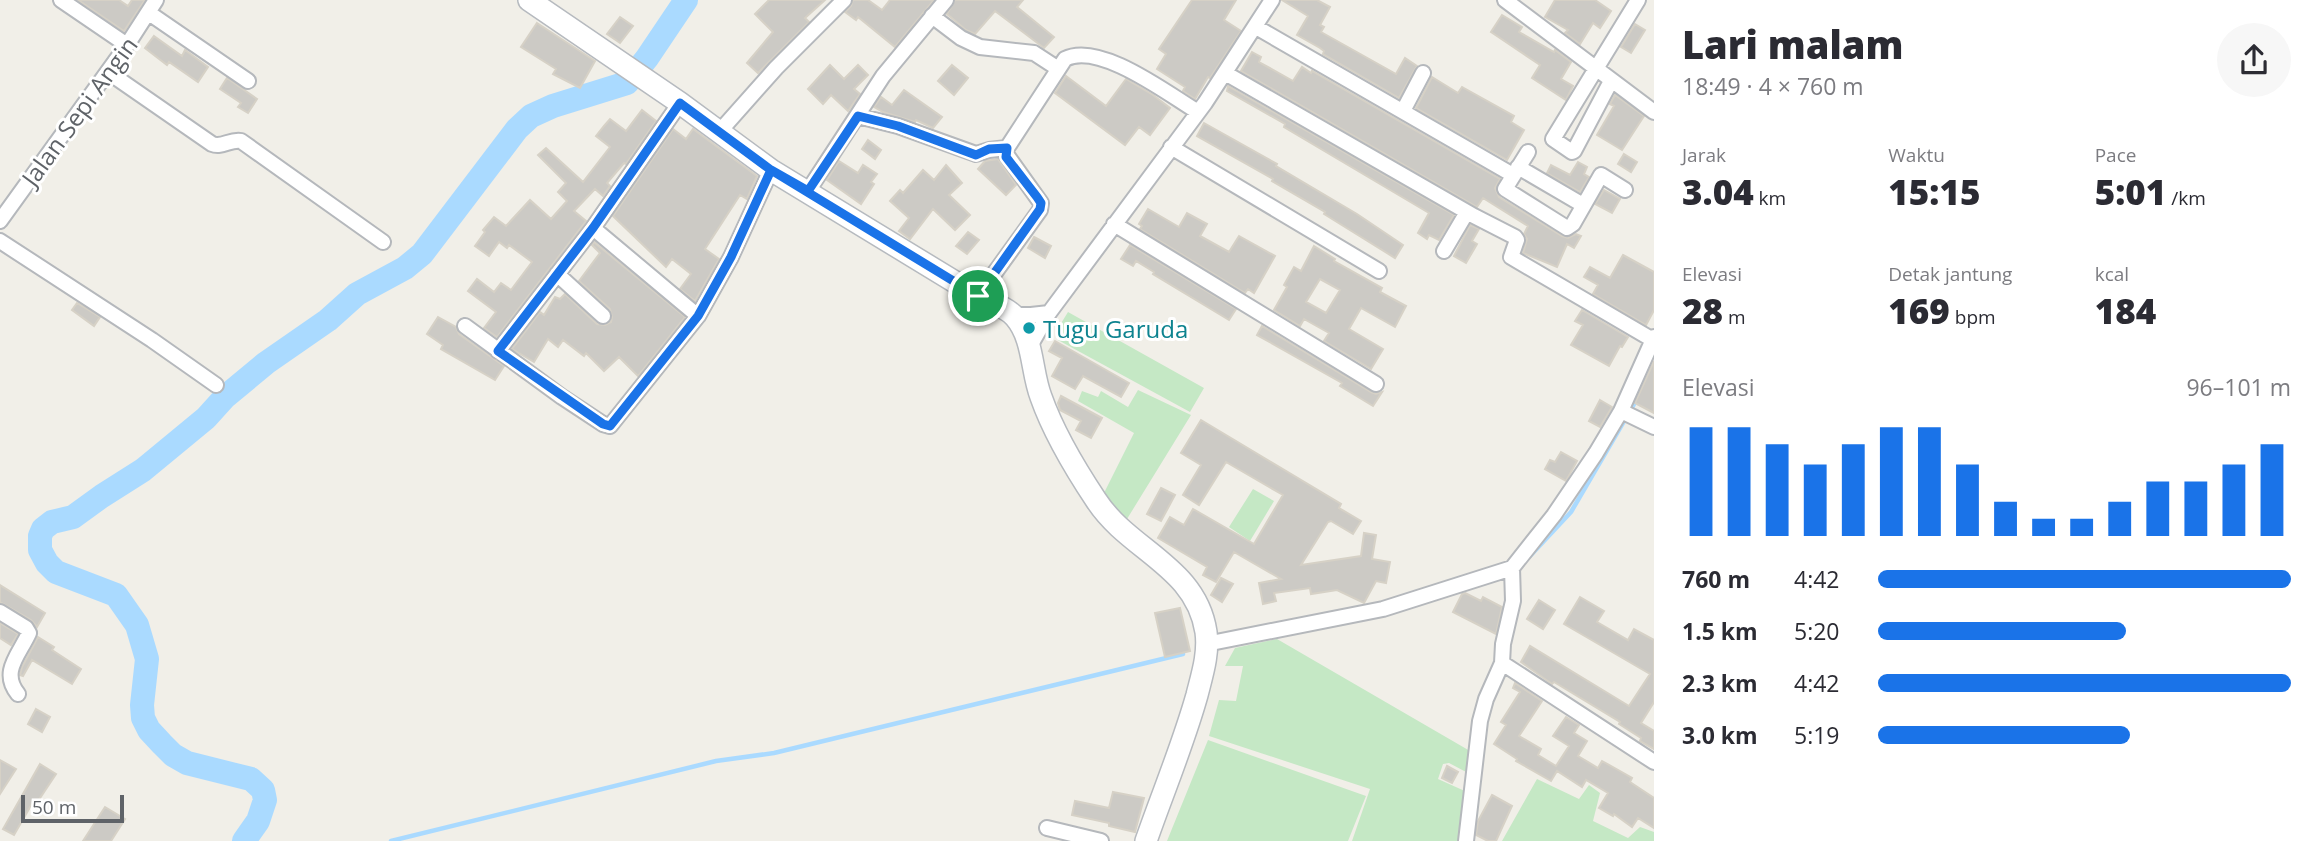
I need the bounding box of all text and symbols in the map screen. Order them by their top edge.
text: Lari malam [1682,18,1904,70]
button: share [2217,23,2291,97]
street label: Jalan Sepi Angin [12,30,145,194]
text: 18:49 · 4 × 760 m [1682,70,1864,102]
text: Jarak [1682,142,1726,168]
text: Waktu [1888,142,1945,168]
text: Pace [2095,142,2136,168]
text: 3.04 [1682,168,1754,215]
text: 15:15 [1888,168,1980,215]
text: 5:01 [2095,168,2166,215]
text: km [1754,185,1786,211]
text: /km [2166,185,2206,211]
text: Elevasi [1682,261,1742,287]
text: Detak jantung [1888,261,2012,287]
text: kcal [2095,261,2129,287]
pin [948,266,1008,326]
icon: arrive [959,277,997,315]
text: 28 [1682,287,1723,334]
text: 169 [1888,287,1950,334]
text: 184 [2095,287,2156,334]
text: m [1723,304,1746,330]
text: bpm [1950,304,1996,330]
place label: Tugu Garuda [1043,312,1188,345]
marker: Tugu Garuda [1021,320,1037,336]
text: Elevasi [1682,371,1755,403]
text: 96–101 m [2186,371,2291,403]
text: 760 m [1682,563,1750,595]
text: 4:42 [1794,563,1840,595]
text: 1.5 km [1682,615,1758,647]
text: 5:20 [1794,615,1840,647]
text: 2.3 km [1682,667,1758,699]
text: 4:42 [1794,667,1840,699]
text: 3.0 km [1682,719,1758,751]
text: 5:19 [1794,719,1840,751]
scale bar [21,792,124,824]
text: 50 m [32,794,76,820]

